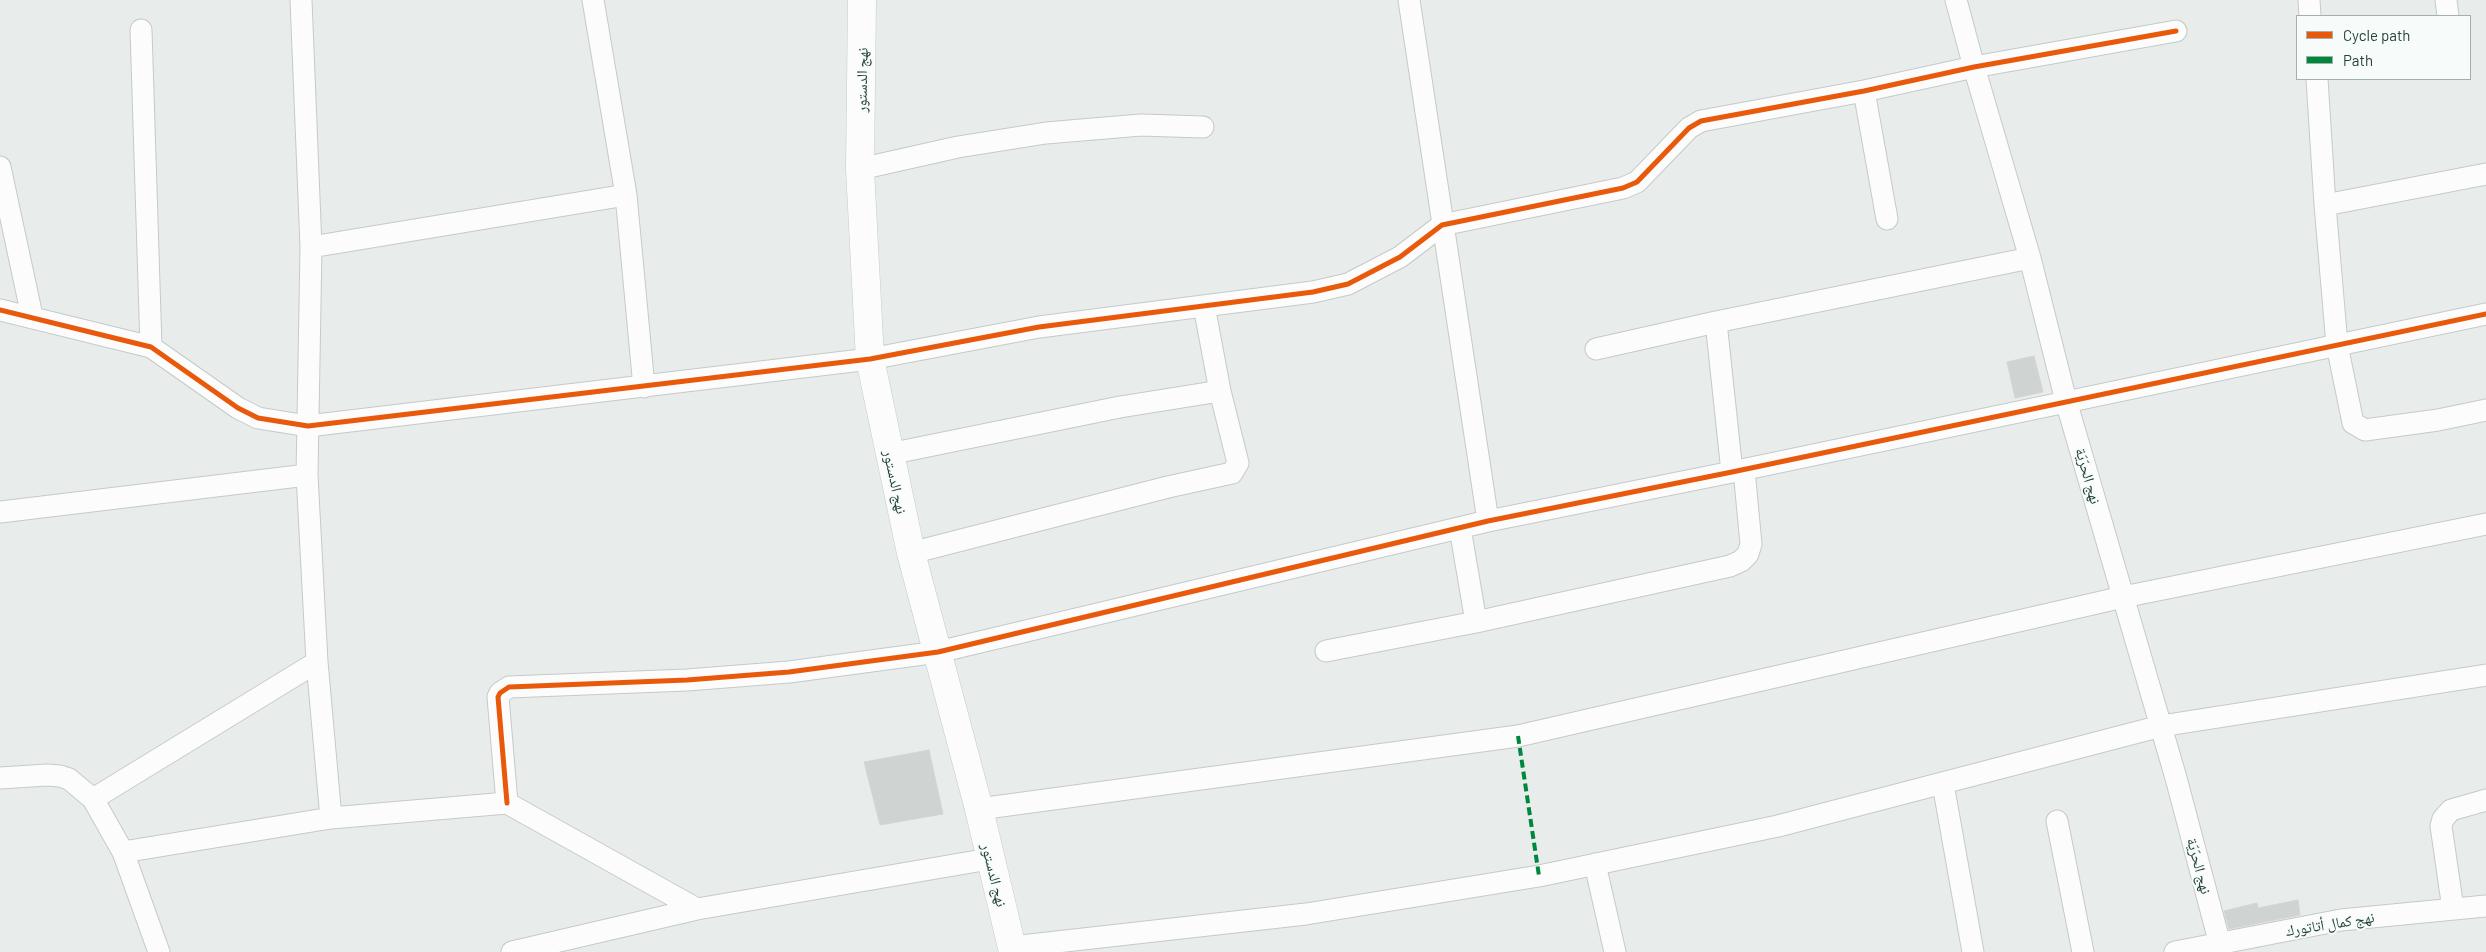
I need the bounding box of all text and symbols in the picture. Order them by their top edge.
legend [2296,15,2471,80]
text: Cycle path [2343,26,2410,44]
street label: نهج الدستور [852,47,872,113]
text: Path [2343,51,2373,69]
street label: نهج الحرّيّة [2071,446,2105,506]
street label: نهج الدستور [879,448,911,516]
street label: نهج الحرّيّة [2183,836,2215,896]
street label: نهج الدستور [977,841,1011,909]
street label: نهج كمال أتاتورك [2284,908,2376,940]

